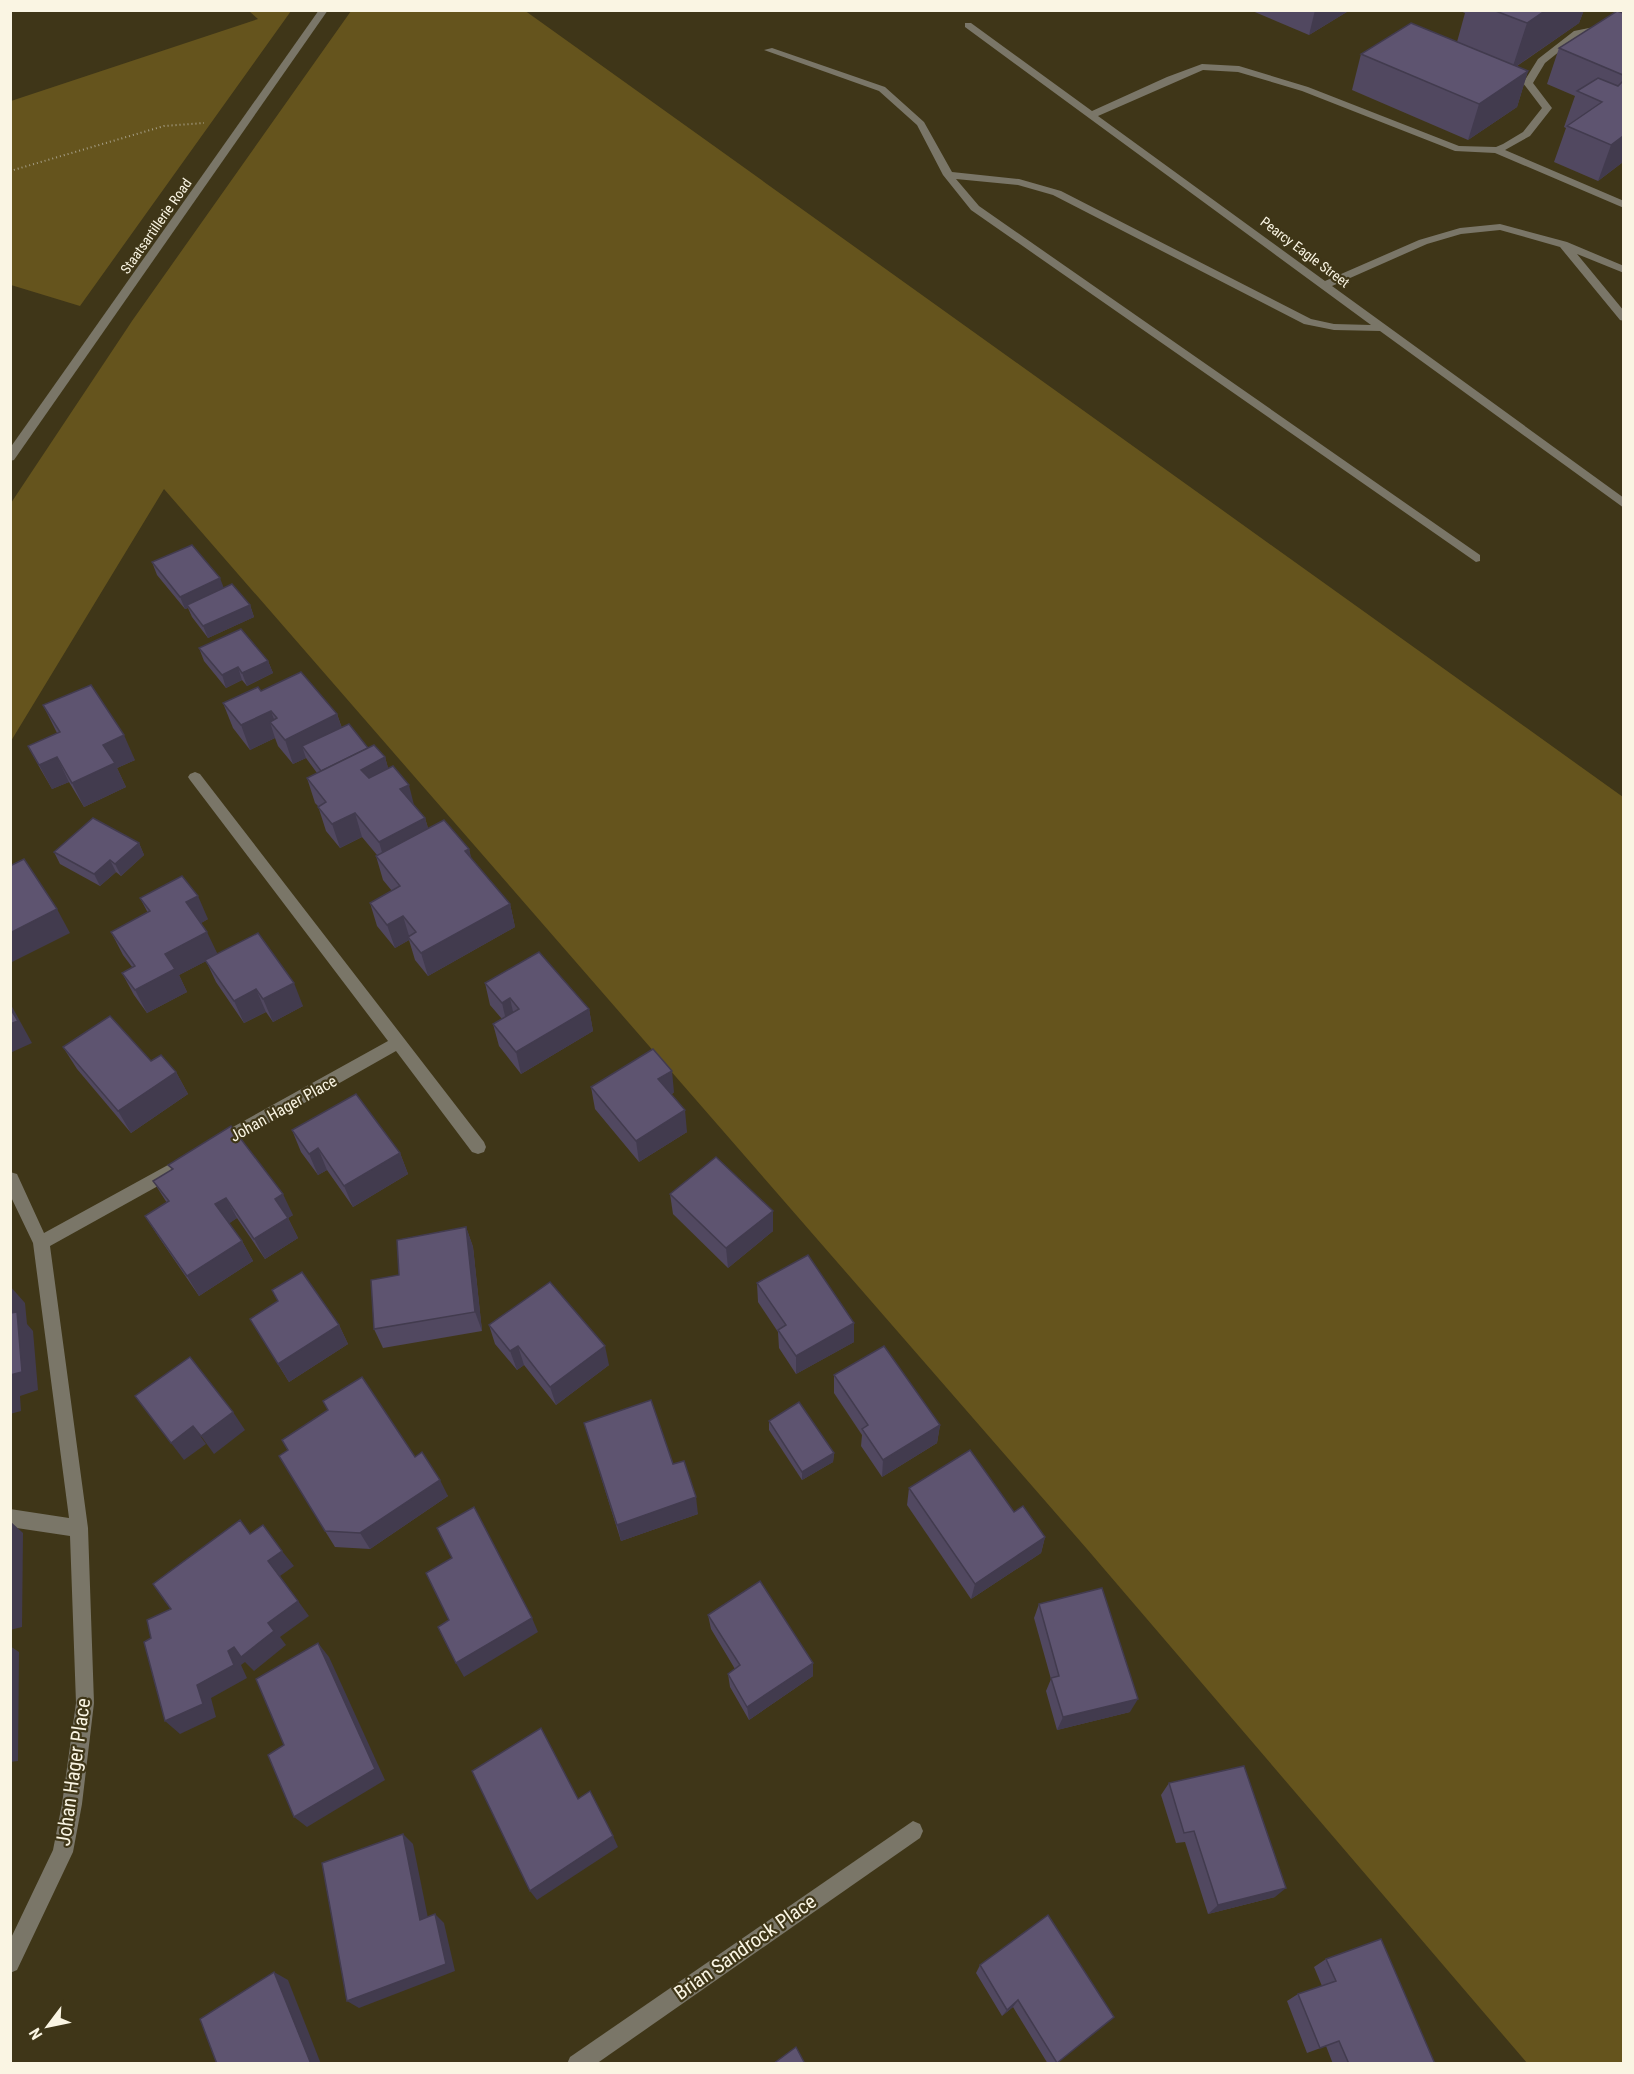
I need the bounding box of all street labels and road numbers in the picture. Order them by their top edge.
street label: Staatsartillerie Road [117,175,195,277]
street label: Pearcy Eagle Street [1257,213,1353,291]
street label: Johan Hager Place [227,1071,340,1146]
street label: Johan Hager Place [51,1697,95,1847]
street label: Brian Sandrock Place [669,1889,821,2005]

